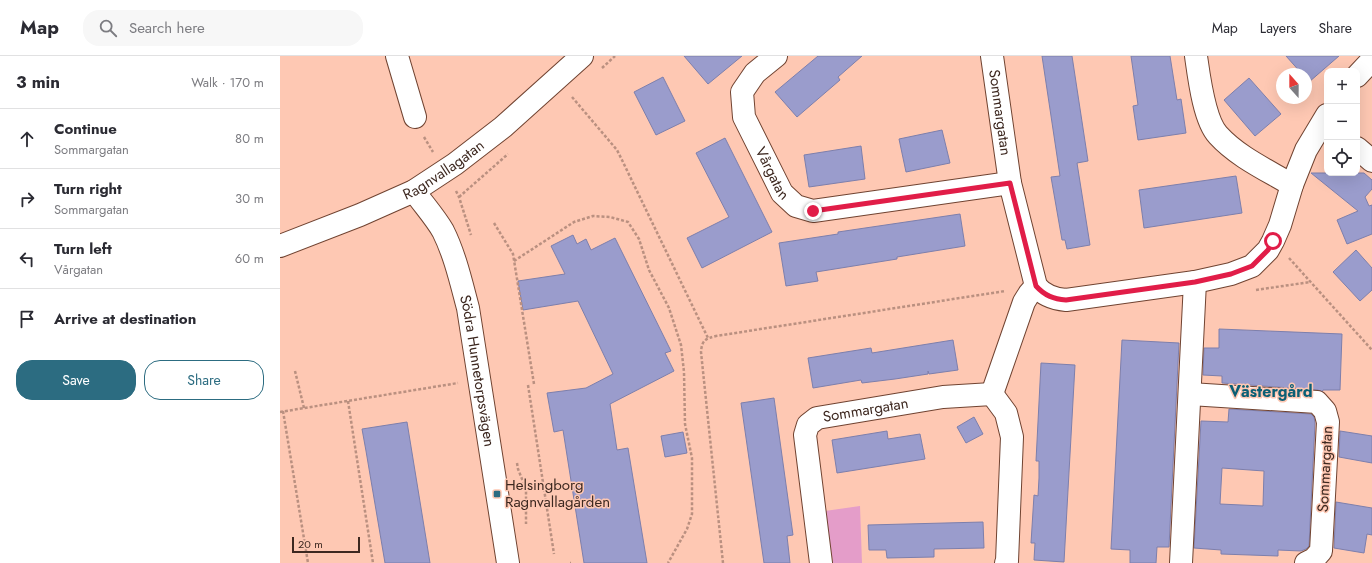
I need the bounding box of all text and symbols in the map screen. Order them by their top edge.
search box [83,10,363,46]
text: Map [20,14,59,41]
icon: search [97,17,119,39]
text: Search here [129,17,205,39]
text: Map [1212,18,1238,38]
text: Layers [1260,18,1296,38]
text: Share [1318,18,1352,38]
street label: Sommargatan [983,68,1017,157]
north arrow [1276,68,1312,104]
map controls [1324,68,1360,176]
button: + [1324,68,1360,104]
text: 3 min [16,70,60,94]
text: Walk · 170 m [191,73,264,92]
button: − [1324,104,1360,140]
text: Continue [54,118,117,140]
icon: ahead [16,128,38,150]
text: 80 m [235,129,264,148]
street label: Ragnvallagatan [399,134,489,206]
text: Sommargatan [54,140,129,159]
button: locate [1324,140,1360,176]
street label: Vårgatan [750,143,794,205]
text: Turn right [54,178,122,200]
icon: right [16,188,38,210]
text: 30 m [235,189,264,208]
text: Sommargatan [54,200,129,219]
route end [804,202,822,220]
route start [1264,232,1282,250]
text: Turn left [54,238,112,260]
icon: left [16,248,38,270]
text: 60 m [235,249,264,268]
text: Vårgatan [54,260,103,279]
street label: Södra Hunnetorpsvägen [454,292,501,448]
icon: arrive [16,308,38,330]
text: Arrive at destination [54,308,196,330]
button: Save [16,360,136,400]
button: Share [144,360,264,400]
district label: Västergård [1228,380,1313,403]
street label: Sommargatan [821,392,910,428]
street label: Sommargatan [1312,425,1338,513]
place label: Helsingborg Ragnvallagården [505,474,610,513]
marker: Helsingborg Ragnvallagården [492,489,502,499]
scale bar [292,535,360,554]
text: 20 m [298,536,323,552]

